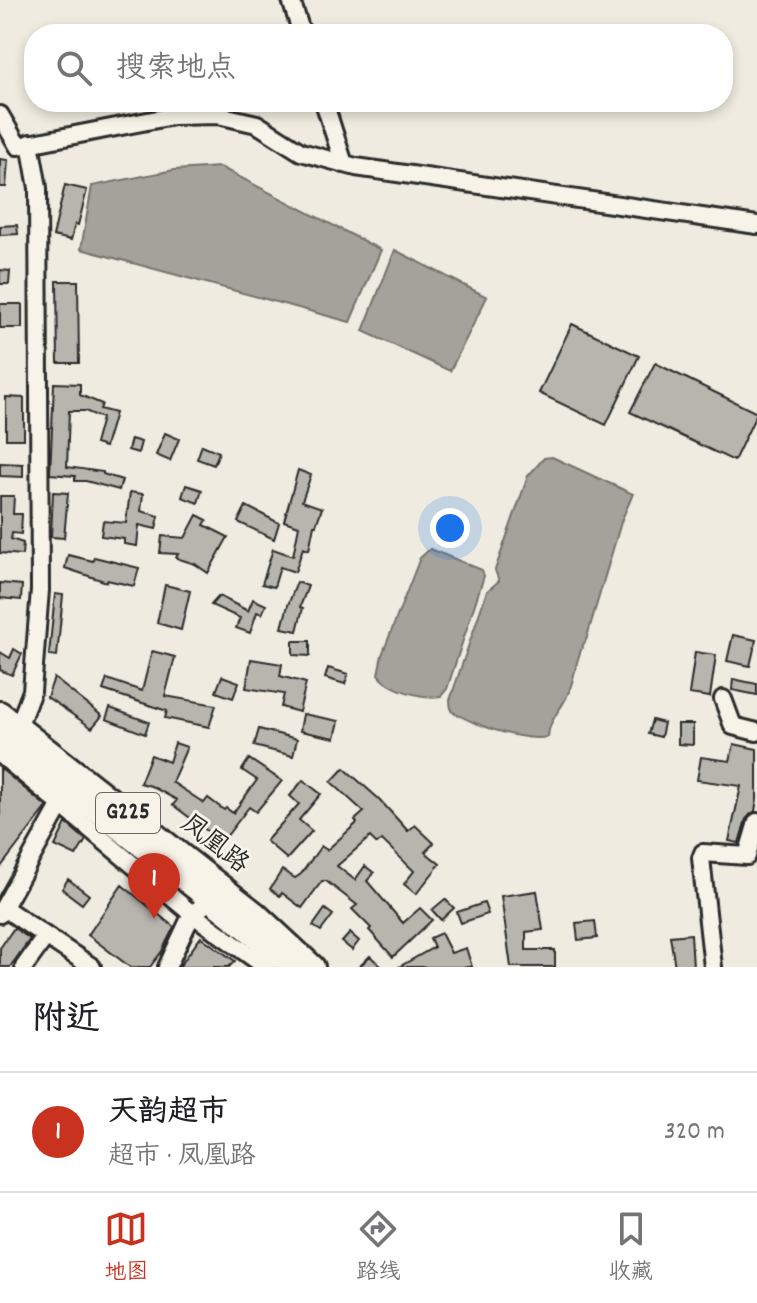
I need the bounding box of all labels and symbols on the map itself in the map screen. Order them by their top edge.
your location [430,508,470,548]
road number: G225 [96,793,160,833]
street label: 凤凰路 [172,806,256,884]
pin: 1 [128,853,180,919]

